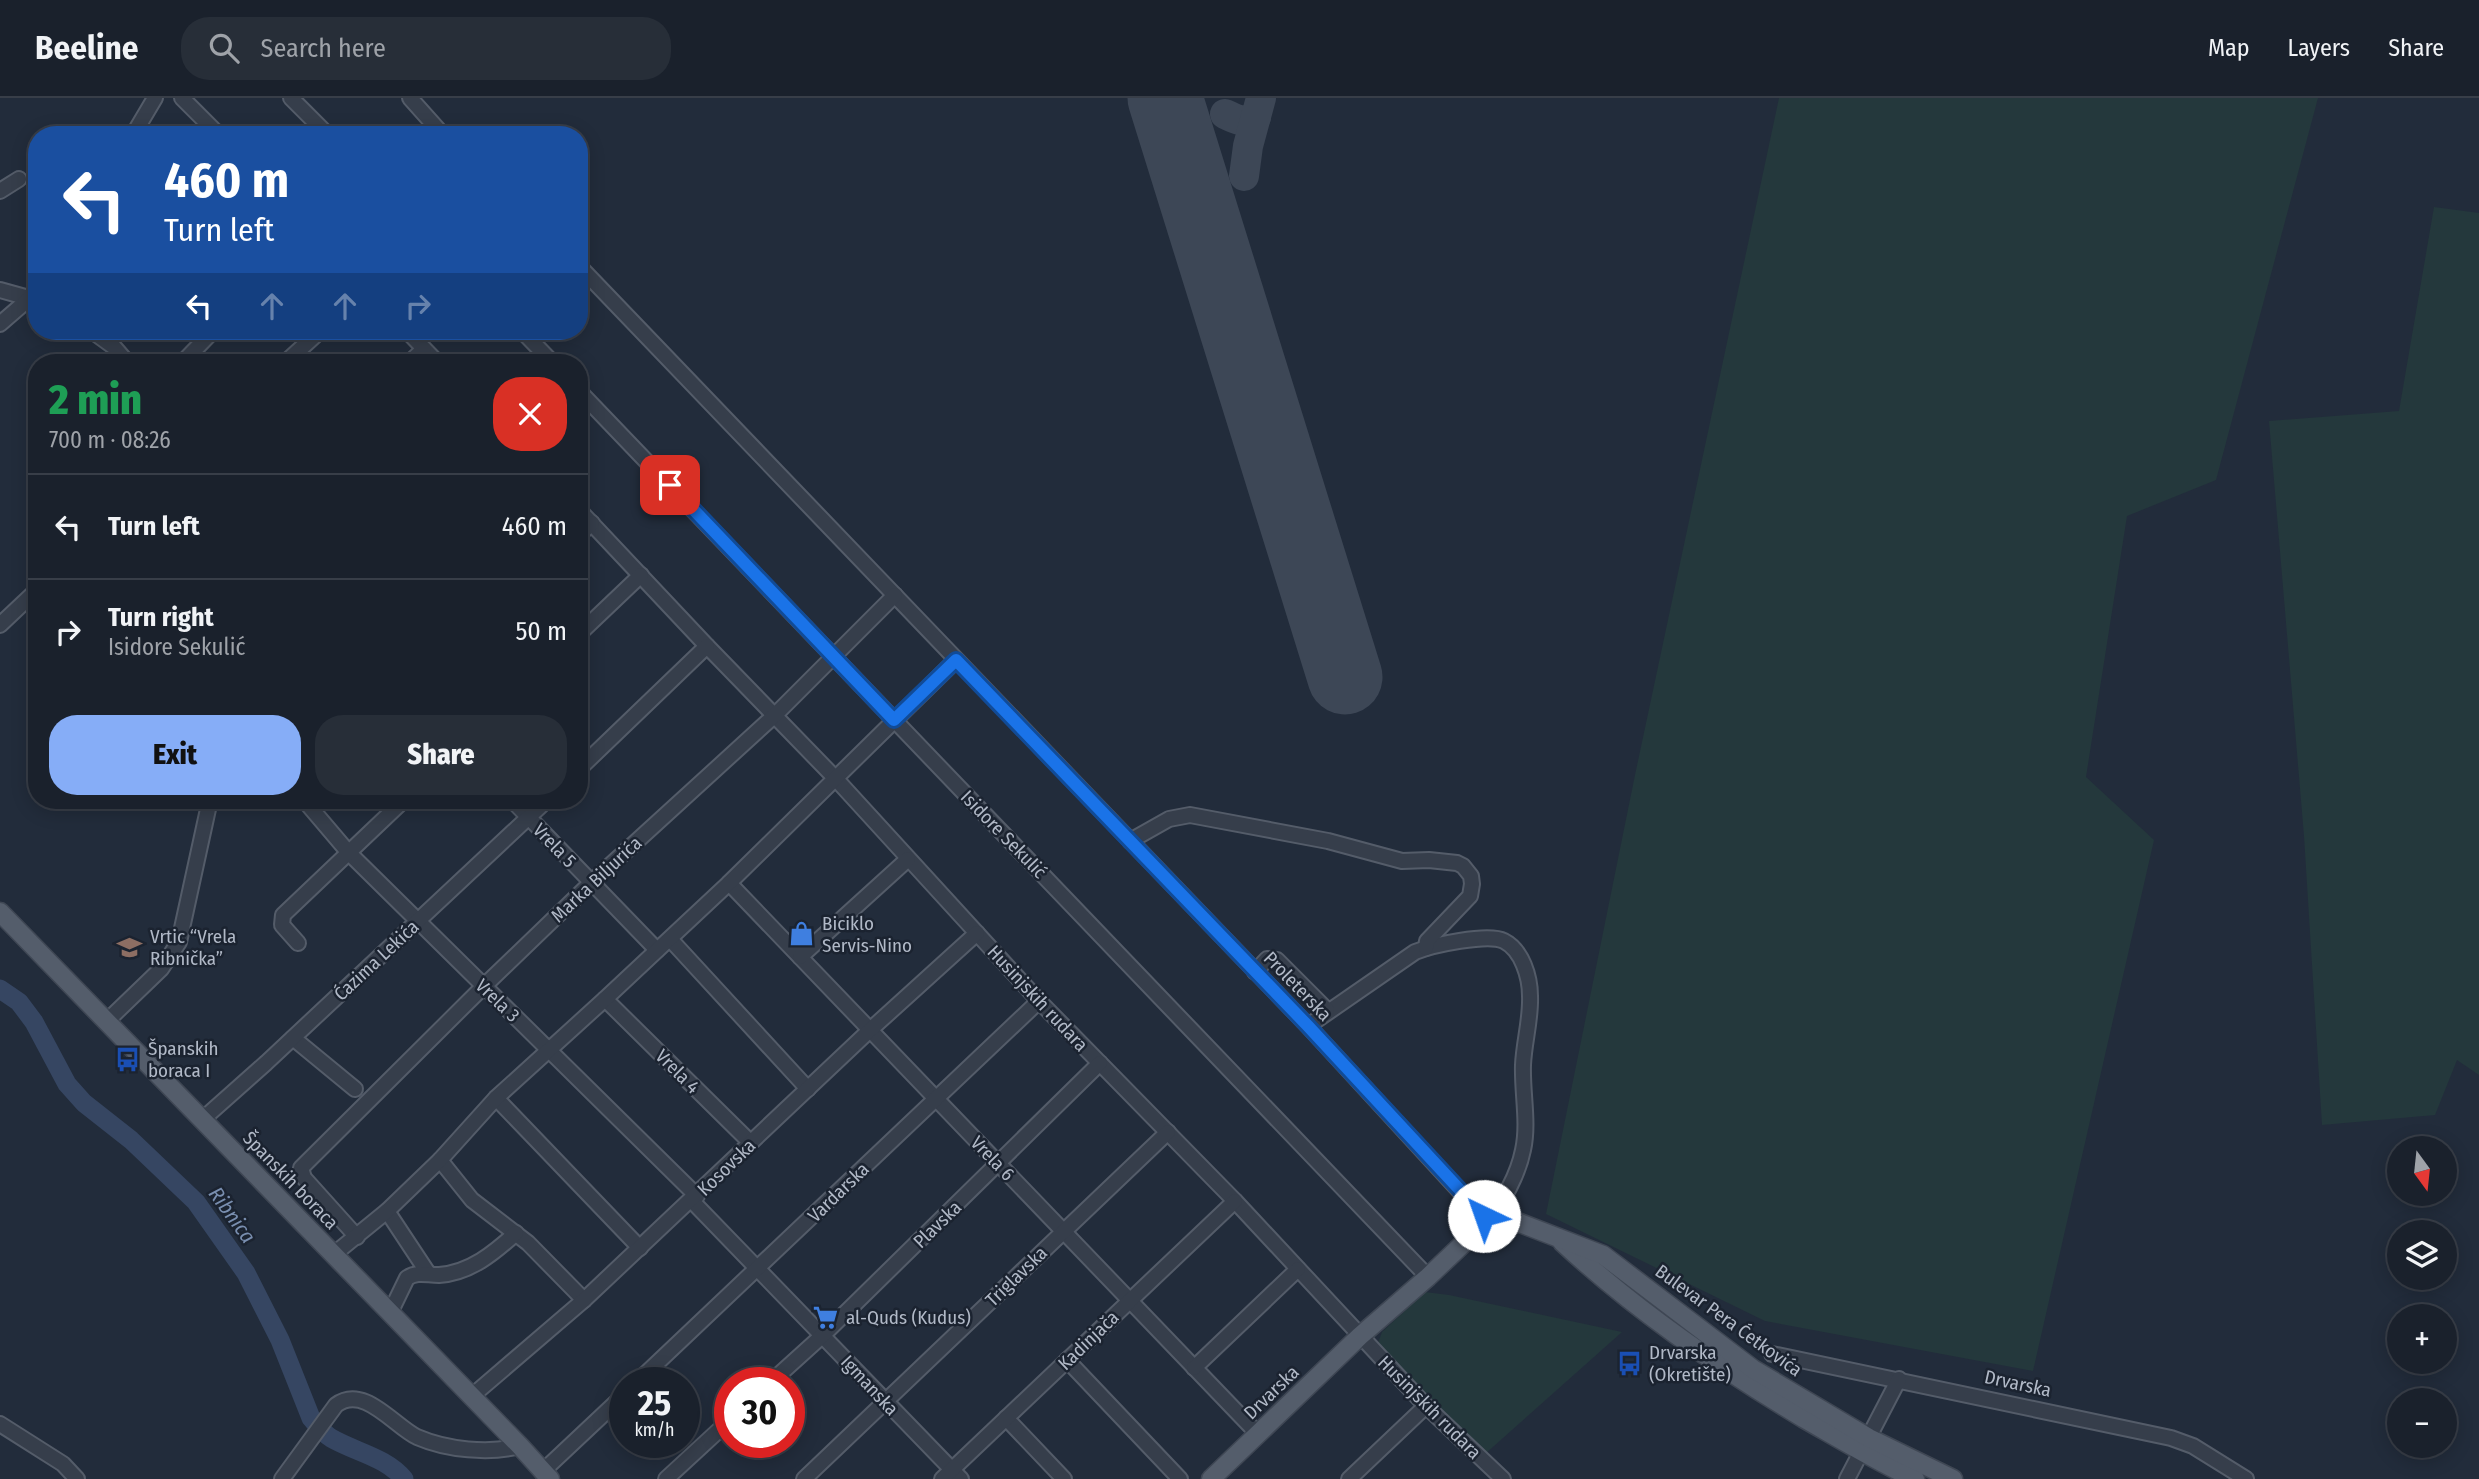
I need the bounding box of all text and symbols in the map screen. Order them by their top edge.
search box [181,17,671,80]
text: Beeline [35,28,139,68]
icon: search [205,29,243,67]
text: Search here [261,33,386,64]
text: Map [2208,34,2250,62]
text: Layers [2288,34,2350,62]
text: Share [2388,34,2444,62]
text: 460 m [164,151,289,210]
icon: left [49,154,140,245]
text: Turn left [164,211,274,249]
icon: left [180,287,218,325]
icon: ahead [253,287,291,325]
icon: ahead [326,287,364,325]
icon: right [399,287,437,325]
text: 2 min [49,375,142,425]
button: close [493,377,567,451]
text: 700 m · 08:26 [49,426,171,454]
pin [640,455,700,515]
icon: arrive [651,466,689,504]
icon: left [49,508,87,546]
text: Turn left [108,511,200,542]
text: 460 m [502,511,567,542]
text: Turn right [108,602,214,633]
icon: right [49,613,87,651]
text: 50 m [515,616,567,647]
text: Isidore Sekulić [108,633,245,661]
button: Exit [49,715,301,795]
button: Share [315,715,567,795]
street label: Isidore Sekulić [956,786,1051,883]
street label: Vrela 5 [528,819,581,872]
street label: Marka Biljurića [546,832,646,927]
place label: Biciklo Servis-Nino [822,912,912,957]
street label: Ćazima Lekića [329,915,424,1006]
shop icon: Biciklo Servis-Nino [788,920,816,948]
place label: Vrtic “Vrela Ribnička” [150,925,236,970]
school or university icon: Vrtic “Vrela Ribnička” [116,933,144,961]
street label: Husinjskih rudara [983,940,1093,1056]
street label: Proleterska [1259,947,1336,1026]
street label: Vrela 3 [471,974,524,1027]
place label: Španskih boraca I [148,1037,218,1082]
bus stop icon: Španskih boraca I [114,1045,142,1073]
street label: Vrela 4 [651,1045,704,1098]
street label: Španskih boraca [238,1126,343,1234]
street label: Vrela 6 [966,1131,1019,1185]
street label: Kosovska [692,1134,760,1201]
north arrow [2387,1136,2457,1206]
map controls [2387,1136,2457,1458]
street label: Vardarska [803,1158,874,1227]
position arrow [1447,1179,1521,1253]
water label: Ribnica [203,1182,261,1248]
street label: Plavska [908,1196,966,1253]
button: layers [2387,1220,2457,1290]
street label: Triglavska [981,1241,1052,1311]
street label: Bulevar Pera Ćetkovića [1651,1259,1807,1381]
supermarket icon: al-Quds (Kudus) [812,1303,840,1331]
button: + [2387,1304,2457,1374]
place label: al-Quds (Kudus) [846,1306,971,1329]
street label: Kadinjača [1053,1306,1124,1375]
place label: Drvarska (Okretište) [1649,1341,1731,1386]
bus stop icon: Drvarska (Okretište) [1615,1349,1643,1377]
street label: Igmanska [836,1350,903,1420]
street label: Husinjskih rudara [1373,1351,1486,1464]
street label: Drvarska [1239,1361,1304,1424]
street label: Drvarska [1982,1365,2053,1402]
speed limit sign: 30 [714,1367,805,1458]
text: 25 [638,1382,671,1424]
button: − [2387,1388,2457,1458]
text: km/h [634,1419,675,1441]

